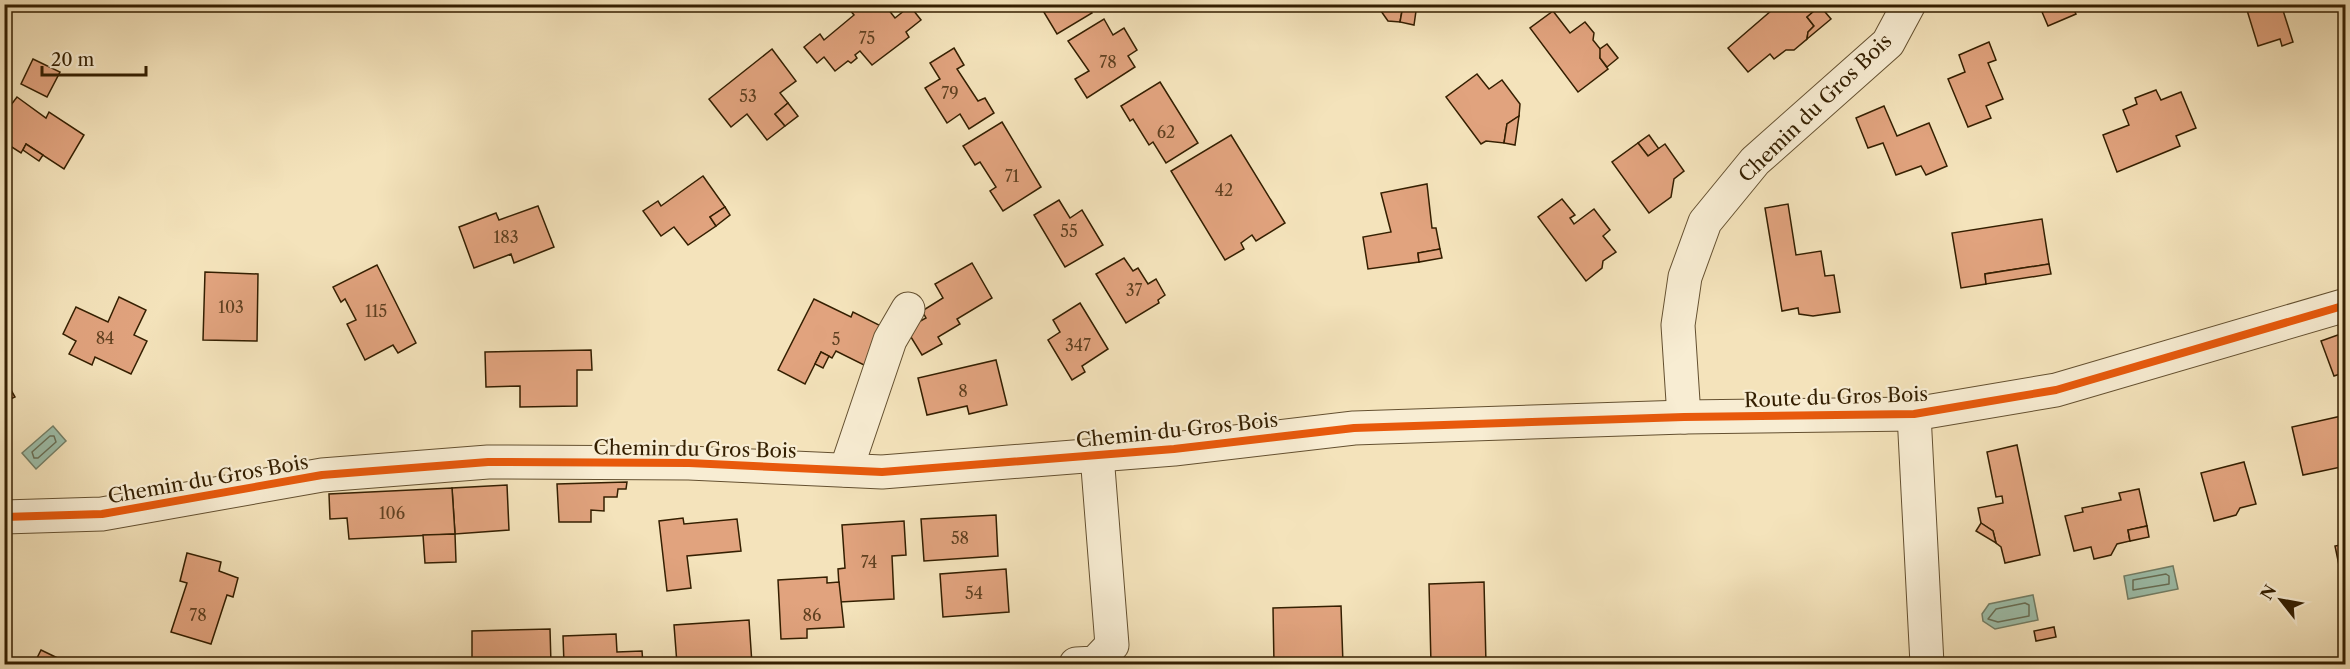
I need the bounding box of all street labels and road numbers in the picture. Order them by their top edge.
street label: Chemin du Gros Bois [1734,29,1896,187]
street label: Route du Gros Bois [1744,382,1928,412]
street label: Chemin du Gros Bois [1075,407,1279,453]
street label: Chemin du Gros Bois [593,435,797,463]
street label: Chemin du Gros Bois [106,450,310,508]

